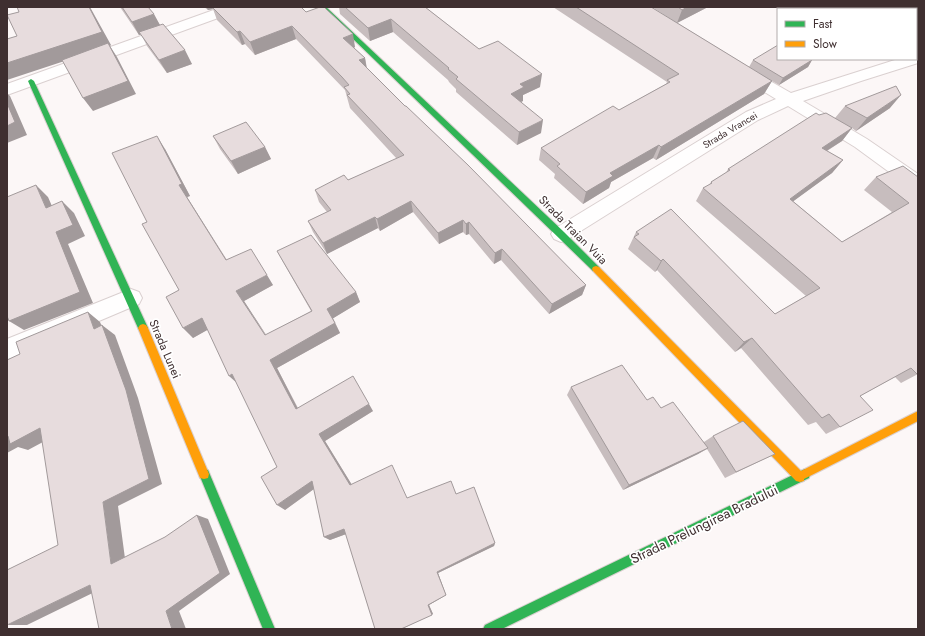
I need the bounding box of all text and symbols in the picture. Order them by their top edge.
legend [777,8,917,60]
text: Fast [813,15,832,33]
text: Slow [813,35,838,53]
street label: Strada Vrancei [700,108,760,152]
street label: Strada Traian Vuia [534,191,612,269]
street label: Strada Lunei [144,317,186,381]
street label: Strada Prelungirea Bradului [627,480,781,568]

